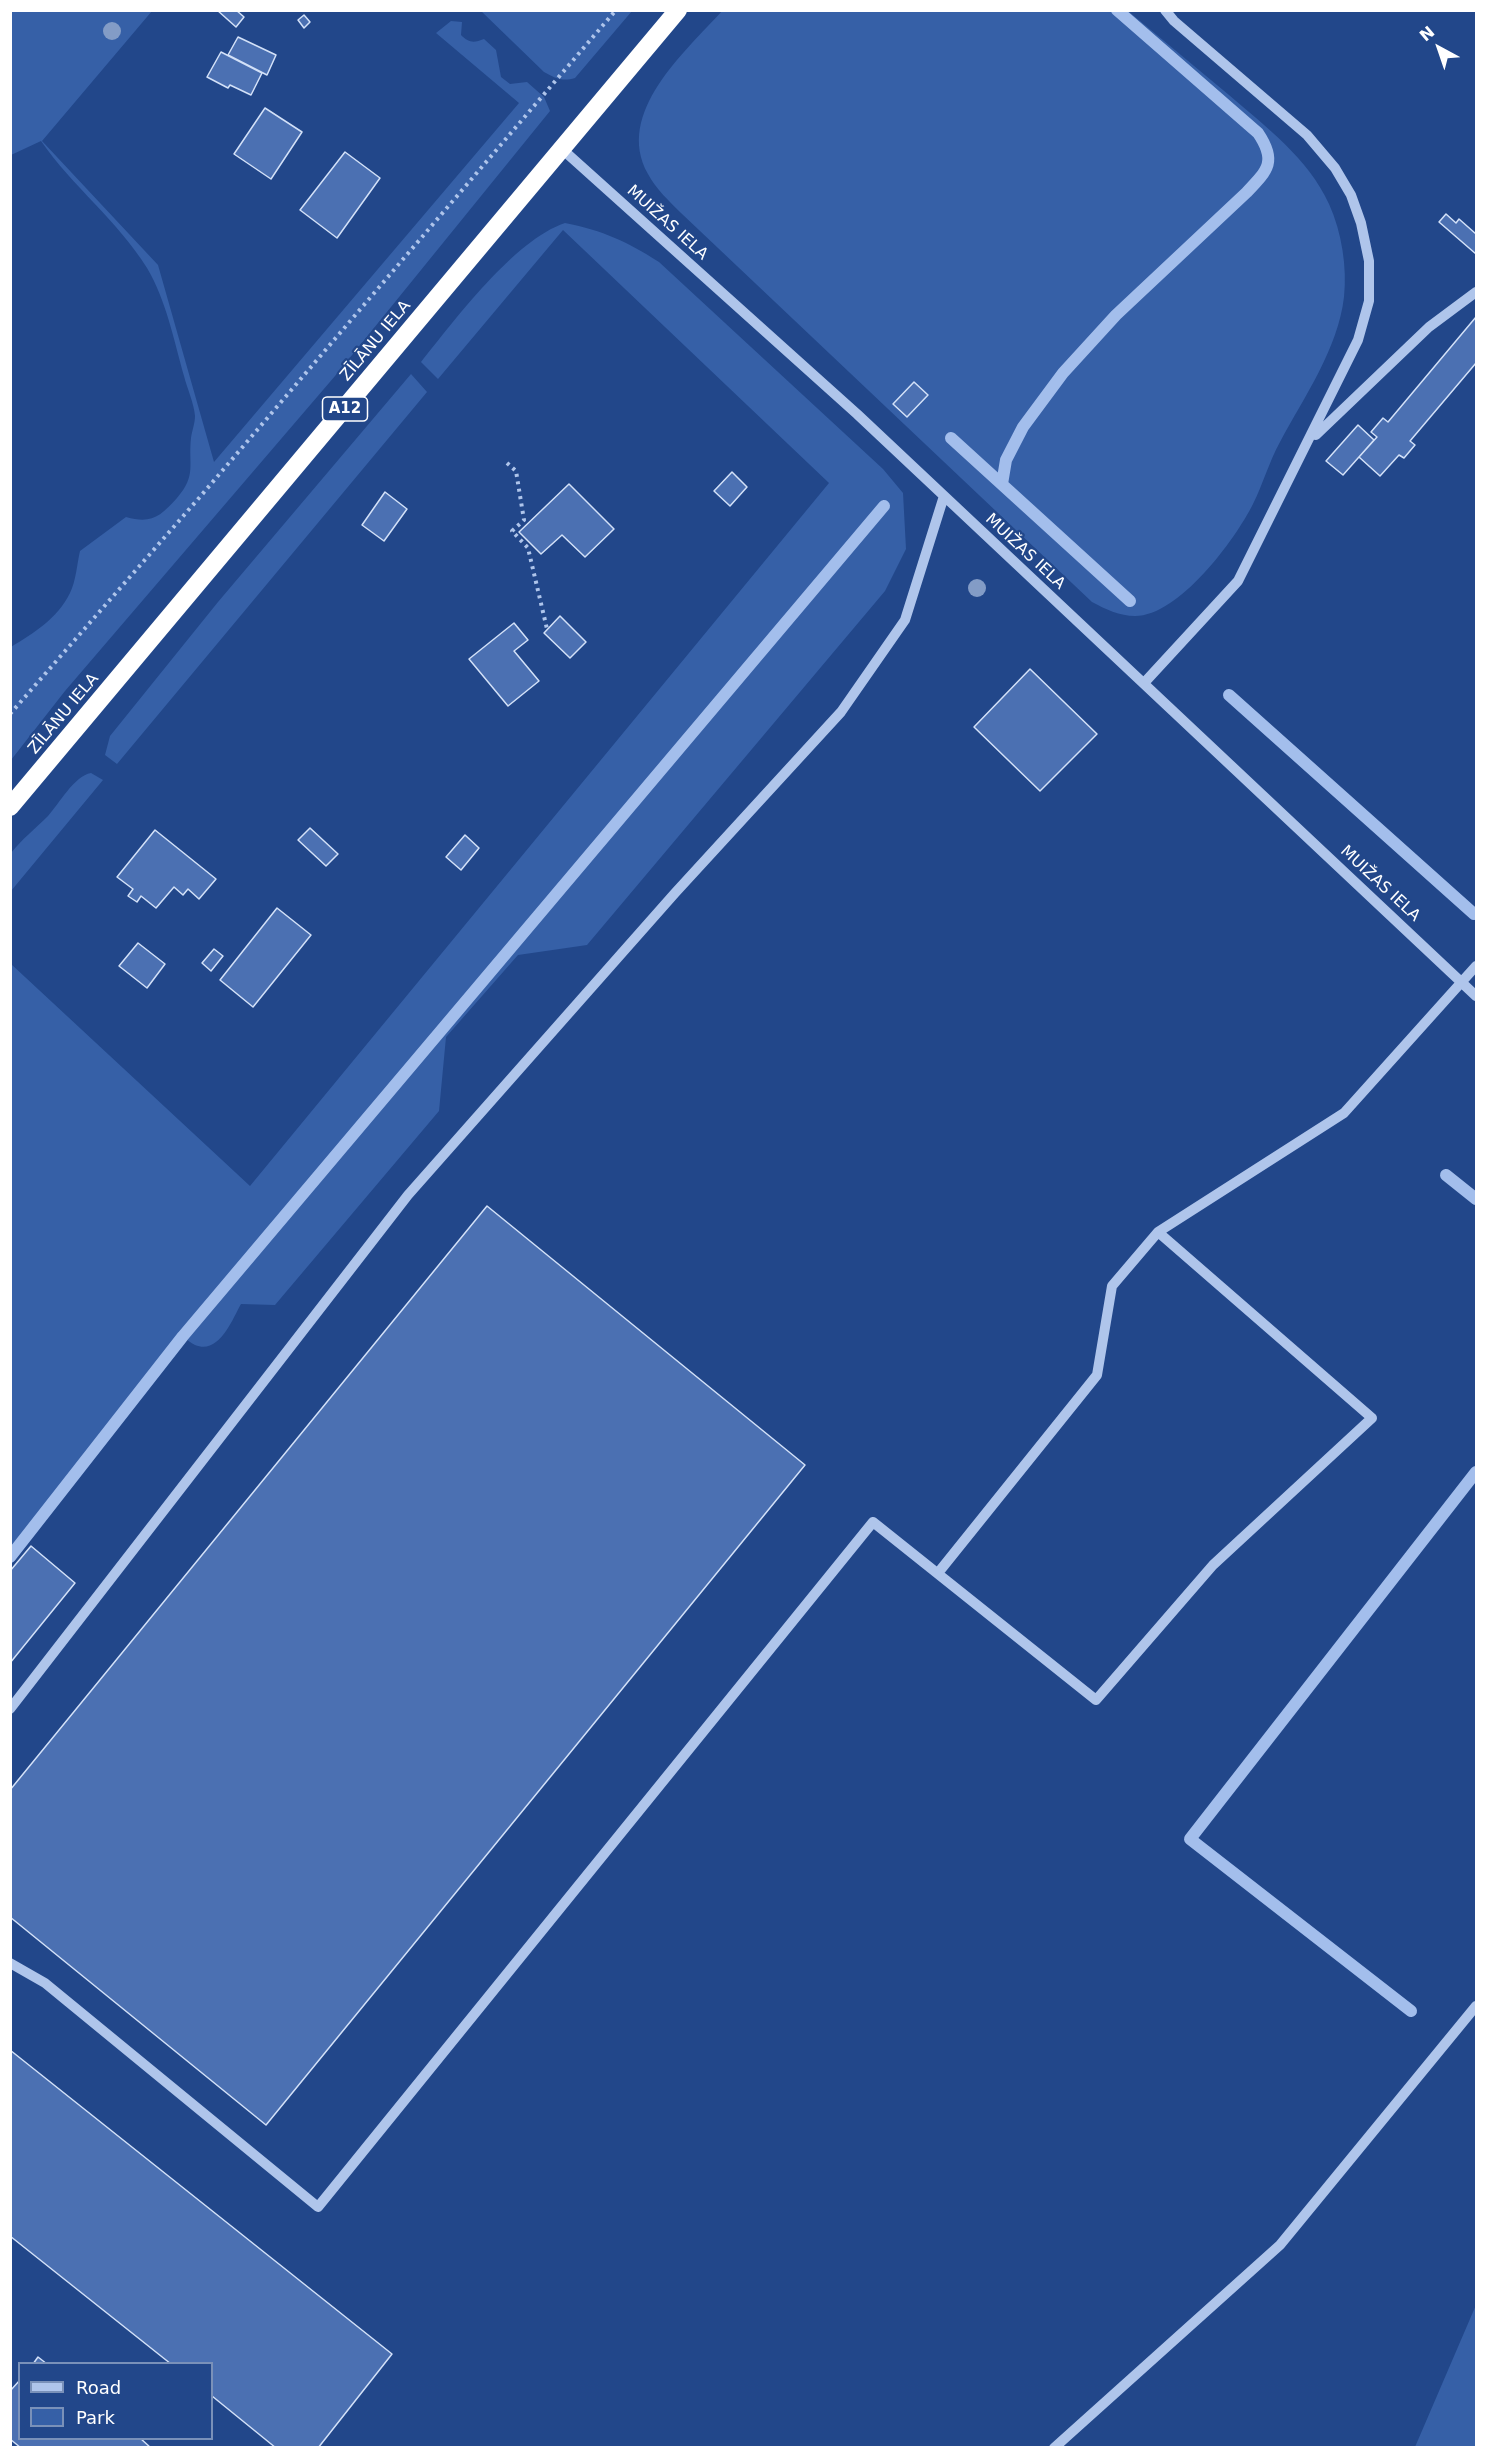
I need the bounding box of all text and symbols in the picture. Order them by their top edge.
north arrow [1409,18,1469,78]
text: N [1416,22,1438,45]
street label: MUIŽAS IELA [623,182,711,264]
street label: ZĪLĀNU IELA [337,297,415,385]
road number: A12 [322,397,368,421]
street label: MUIŽAS IELA [981,510,1069,594]
street label: ZĪLĀNU IELA [25,670,103,758]
street label: MUIŽAS IELA [1336,842,1424,926]
legend [18,2362,213,2440]
text: Road [76,2377,121,2398]
text: Park [76,2407,115,2428]

